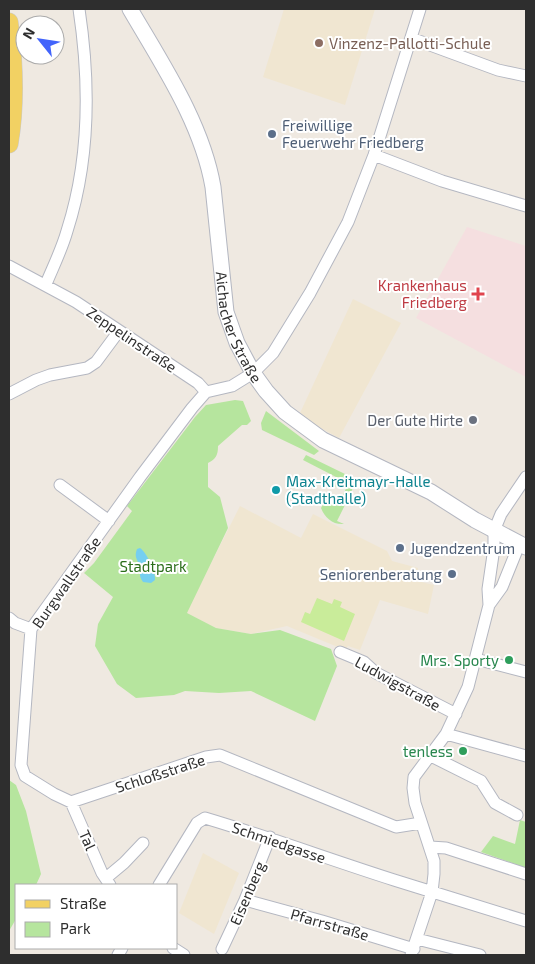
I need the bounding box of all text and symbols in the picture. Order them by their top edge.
north arrow [15,15,65,65]
text: N [18,25,38,42]
place label: Vinzenz-Pallotti-Schule [329,34,491,52]
marker: Vinzenz-Pallotti-Schule [313,37,325,49]
place label: Freiwillige Feuerwehr Friedberg [282,116,424,151]
marker: Freiwillige Feuerwehr Friedberg [266,128,278,140]
street label: Aichacher Straße [213,271,266,386]
place label: Krankenhaus Friedberg [378,276,468,311]
marker: Krankenhaus Friedberg [471,287,485,301]
street label: Zeppelinstraße [84,302,180,376]
place label: Der Gute Hirte [367,411,463,429]
marker: Der Gute Hirte [467,414,479,426]
place label: Max-Kreitmayr-Halle (Stadthalle) [286,472,431,507]
marker: Max-Kreitmayr-Halle (Stadthalle) [270,484,282,496]
street label: Burgwallstraße [28,533,104,631]
place label: Jugendzentrum [410,539,515,557]
marker: Jugendzentrum [394,542,406,554]
park label: Stadtpark [119,557,187,575]
place label: Seniorenberatung [320,565,443,583]
marker: Seniorenberatung [446,568,458,580]
place label: Mrs. Sporty [420,651,499,669]
street label: Ludwigstraße [352,652,444,714]
marker: Mrs. Sporty [503,654,515,666]
place label: tenless [403,742,453,760]
marker: tenless [457,745,469,757]
street label: Schloßstraße [113,750,207,796]
street label: Schmiedgasse [230,818,328,866]
street label: Tal [76,827,101,853]
street label: Eisenberg [226,858,269,928]
legend [15,884,178,949]
text: Straße [60,894,106,912]
street label: Pfarrstraße [289,904,371,944]
text: Park [60,919,91,937]

